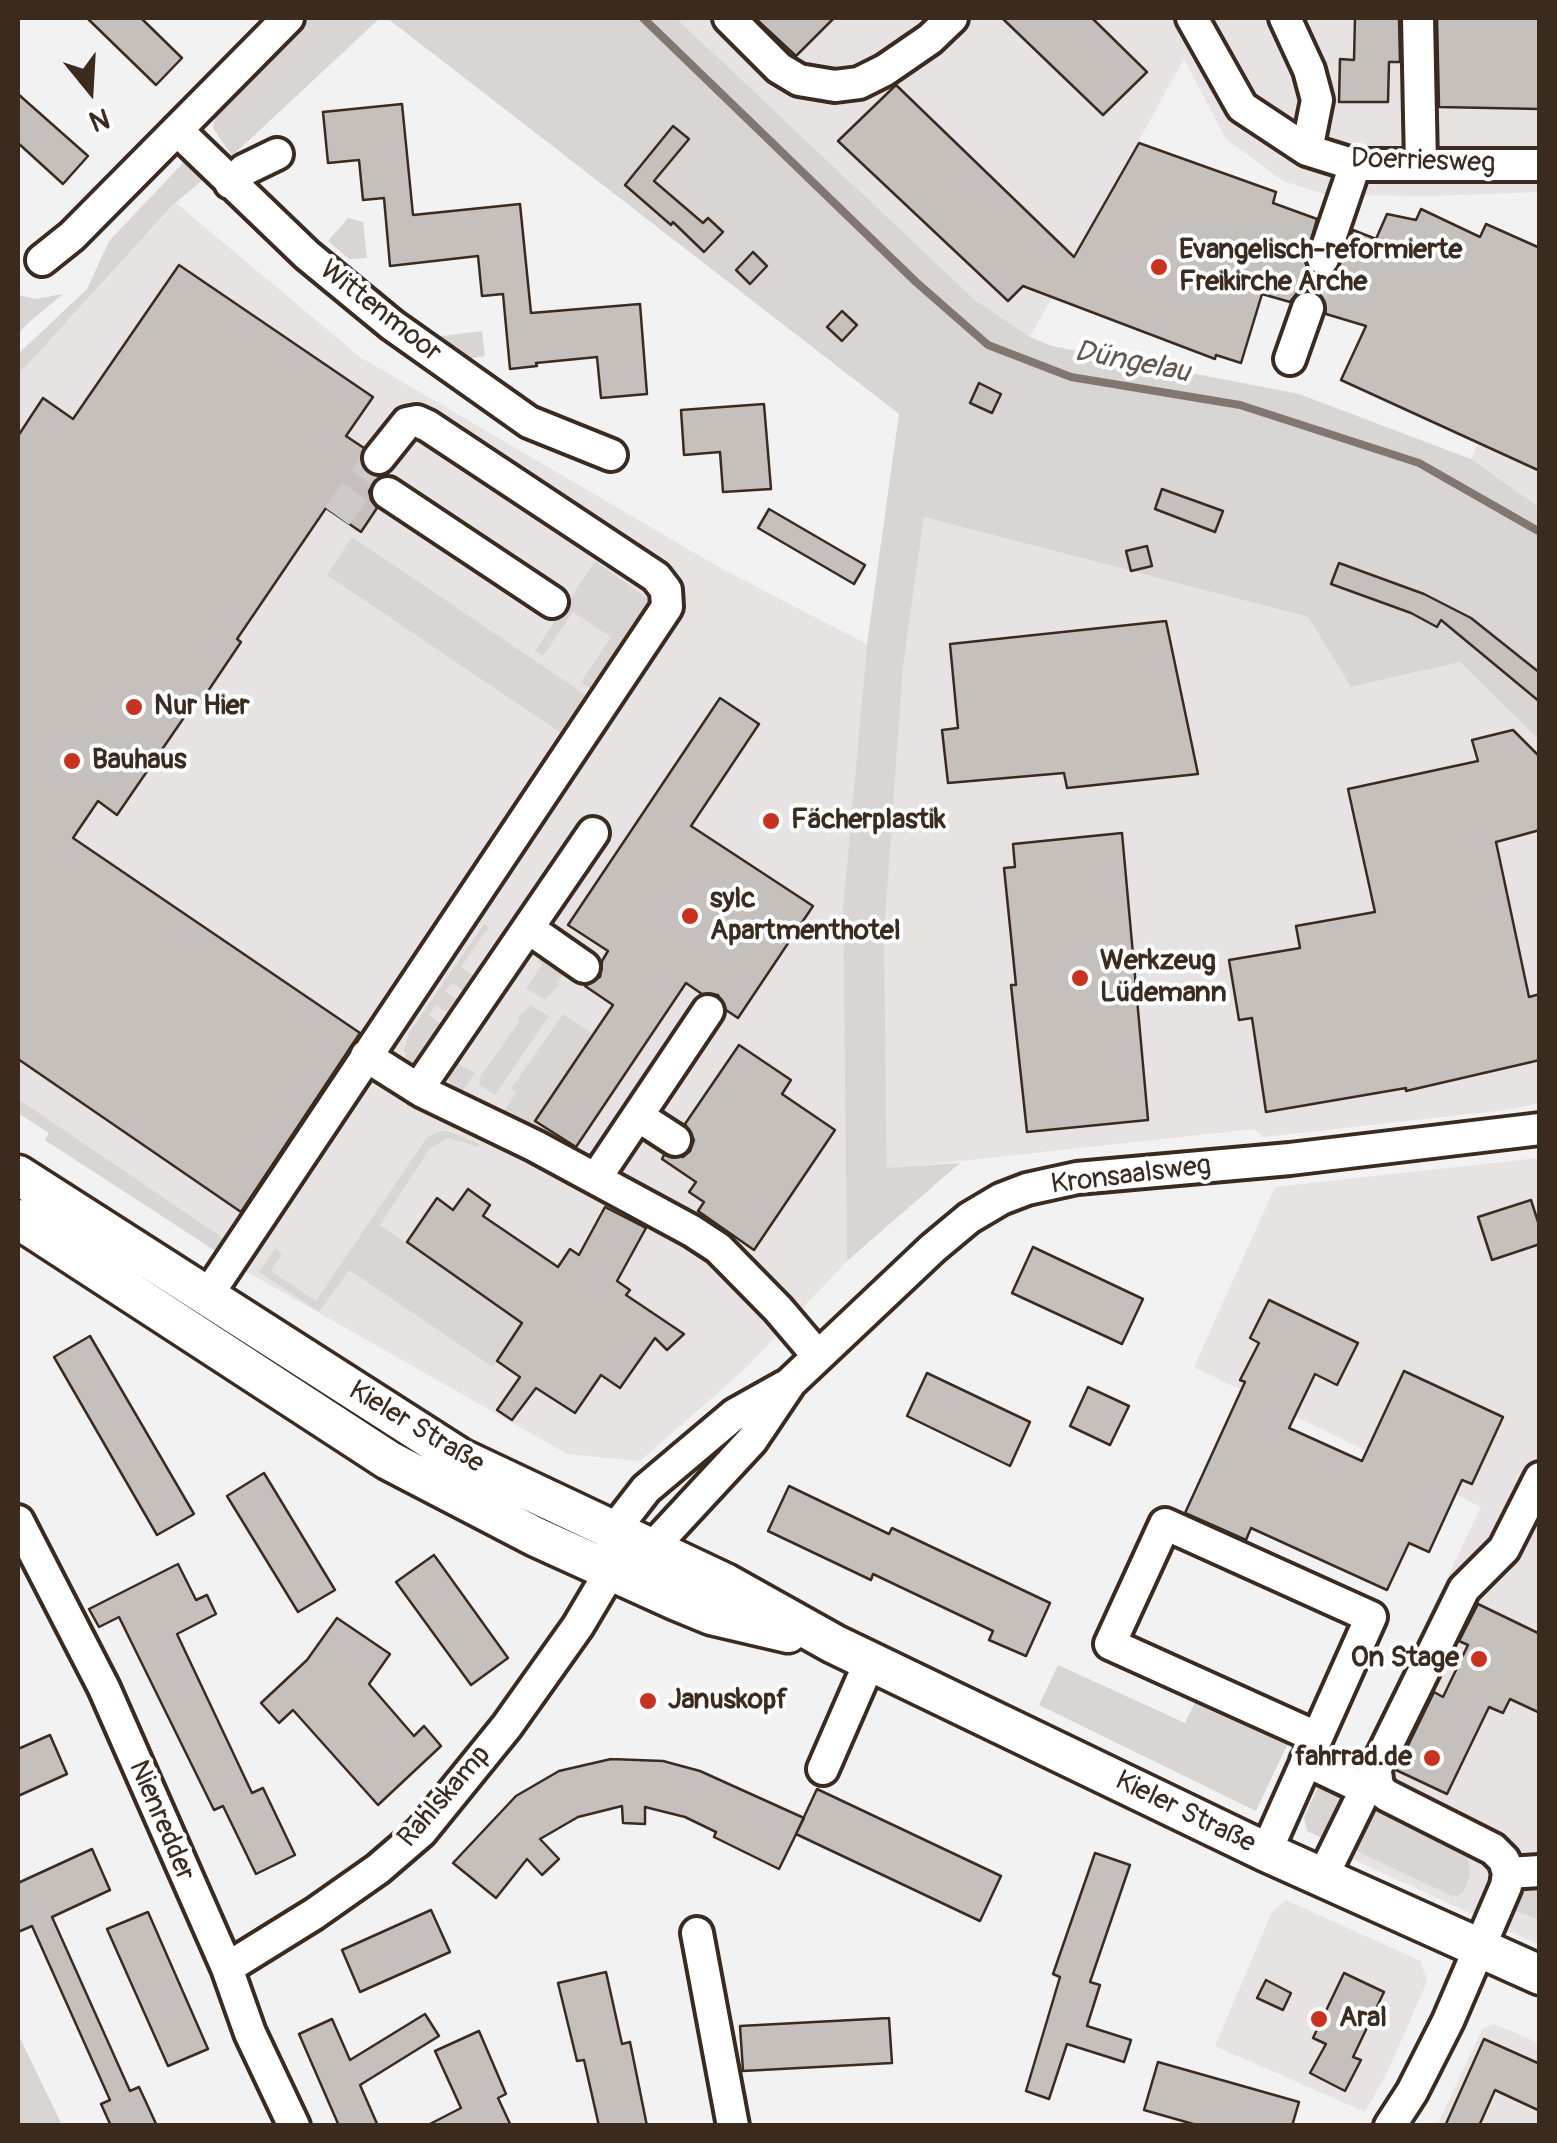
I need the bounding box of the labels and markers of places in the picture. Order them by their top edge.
place label: Evangelisch-reformierte Freikirche Arche [1179,234,1462,300]
marker: Evangelisch-reformierte Freikirche Arche [1148,256,1170,278]
place label: Nur Hier [154,690,250,724]
marker: Nur Hier [123,696,145,718]
place label: Bauhaus [92,744,187,778]
marker: Bauhaus [61,750,83,772]
place label: Fächerplastik [791,804,946,838]
marker: Fächerplastik [760,810,782,832]
place label: sylc Apartmenthotel [710,883,901,949]
marker: sylc Apartmenthotel [679,905,701,927]
place label: Werkzeug Lüdemann [1100,945,1227,1011]
marker: Werkzeug Lüdemann [1069,967,1091,989]
place label: On Stage [1351,1642,1459,1676]
marker: On Stage [1468,1648,1490,1670]
place label: Januskopf [668,1684,788,1718]
marker: Januskopf [637,1690,659,1712]
place label: fahrrad.de [1295,1741,1412,1775]
marker: fahrrad.de [1421,1747,1443,1769]
place label: Aral [1339,2002,1387,2036]
marker: Aral [1308,2008,1330,2030]

